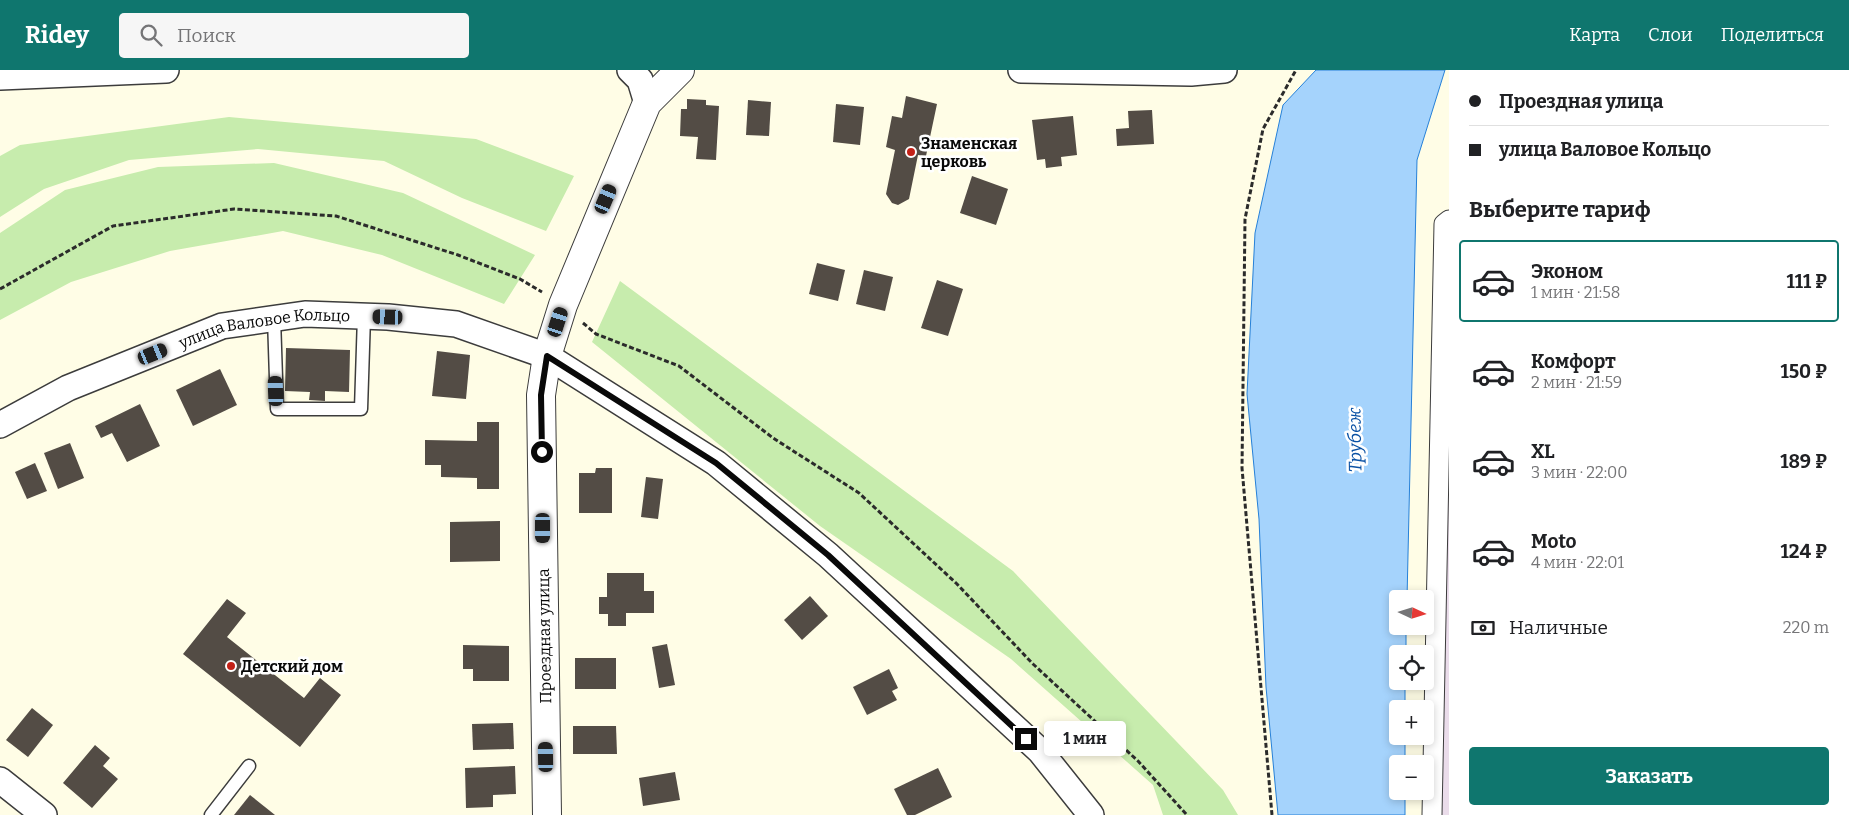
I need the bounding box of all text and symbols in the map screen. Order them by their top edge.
search box [119,13,469,58]
text: Ridey [25,21,89,49]
icon: search [137,21,165,49]
text: Поиск [177,24,236,47]
text: Карта [1569,24,1620,46]
text: Слои [1648,24,1693,46]
text: Поделиться [1721,24,1824,46]
text: Проездная улица [1499,90,1663,113]
place label: Знаменская церковь [921,134,1017,171]
text: улица Валовое Кольцо [1499,138,1711,161]
marker: Знаменская церковь [905,146,917,158]
car [593,182,618,216]
text: Выберите тариф [1469,196,1650,223]
icon: car [1471,259,1516,304]
text: Эконом [1531,260,1603,283]
text: 111 ₽ [1786,270,1827,293]
text: 1 мин · 21:58 [1531,283,1620,302]
street label: улица Валовое Кольцо [175,305,350,353]
car [546,305,569,339]
car [372,309,403,325]
car [136,341,169,367]
icon: car [1471,349,1516,394]
text: Комфорт [1531,350,1616,373]
text: 150 ₽ [1780,360,1827,383]
text: 2 мин · 21:59 [1531,373,1622,392]
car [267,376,284,406]
water label: Трубеж [1343,407,1367,473]
icon: car [1471,439,1516,484]
text: XL [1531,440,1555,463]
route start [531,441,553,463]
text: 189 ₽ [1780,450,1827,473]
text: 3 мин · 22:00 [1531,463,1628,482]
car [535,513,550,543]
icon: car [1471,529,1516,574]
text: Moto [1531,530,1577,553]
text: 124 ₽ [1781,540,1827,563]
text: 4 мин · 22:01 [1531,553,1624,572]
street label: Проездная улица [534,568,555,704]
north arrow [1389,590,1434,635]
map controls [1389,590,1434,800]
icon: cash [1469,614,1497,642]
text: Наличные [1509,616,1608,639]
text: 220 m [1783,618,1829,637]
button: locate [1389,645,1434,690]
place label: Детский дом [241,657,343,676]
marker: Детский дом [225,660,237,672]
button: + [1389,700,1434,745]
callout: 1 мин [1044,722,1126,756]
route end [1015,728,1037,750]
text: 1 мин [1063,729,1107,748]
car [538,742,553,772]
button: Заказать [1469,747,1829,805]
button: − [1389,755,1434,800]

